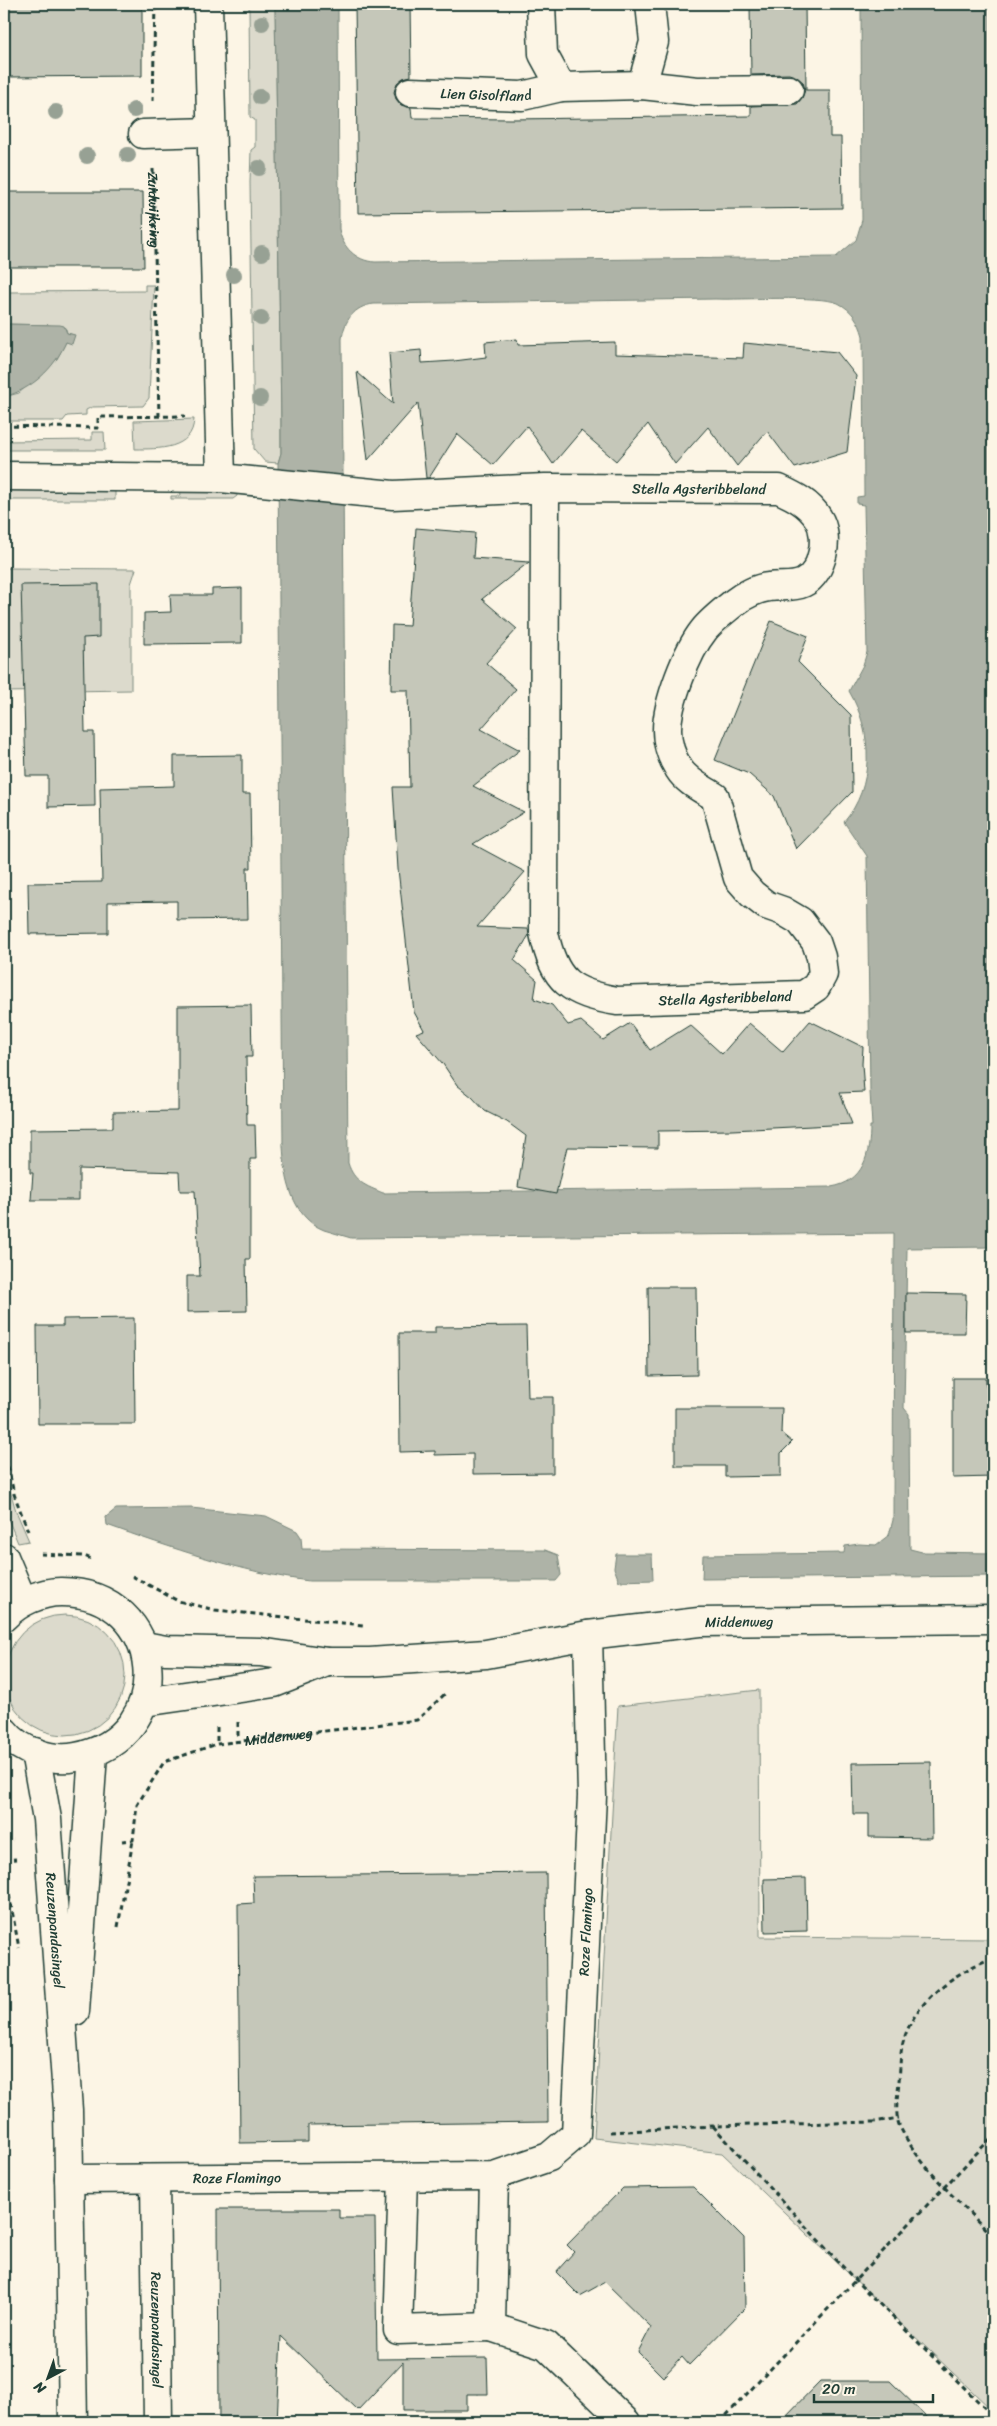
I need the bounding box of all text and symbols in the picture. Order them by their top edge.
street label: Lien Gisolfland [440,81,536,109]
street label: Zuidwijkring [140,172,167,248]
street label: Stella Agsteribbeland [632,476,767,502]
street label: Stella Agsteribbeland [658,984,794,1013]
street label: Middenweg [705,1609,773,1635]
street label: Middenweg [243,1721,314,1754]
street label: Reuzenpandasingel [38,1872,71,1990]
street label: Roze Flamingo [571,1887,601,1977]
street label: Roze Flamingo [193,2166,281,2191]
street label: Reuzenpandasingel [143,2272,170,2389]
north arrow [22,2354,72,2404]
scale bar [814,2371,933,2403]
text: N [28,2375,52,2401]
text: 20 m [822,2376,856,2402]

